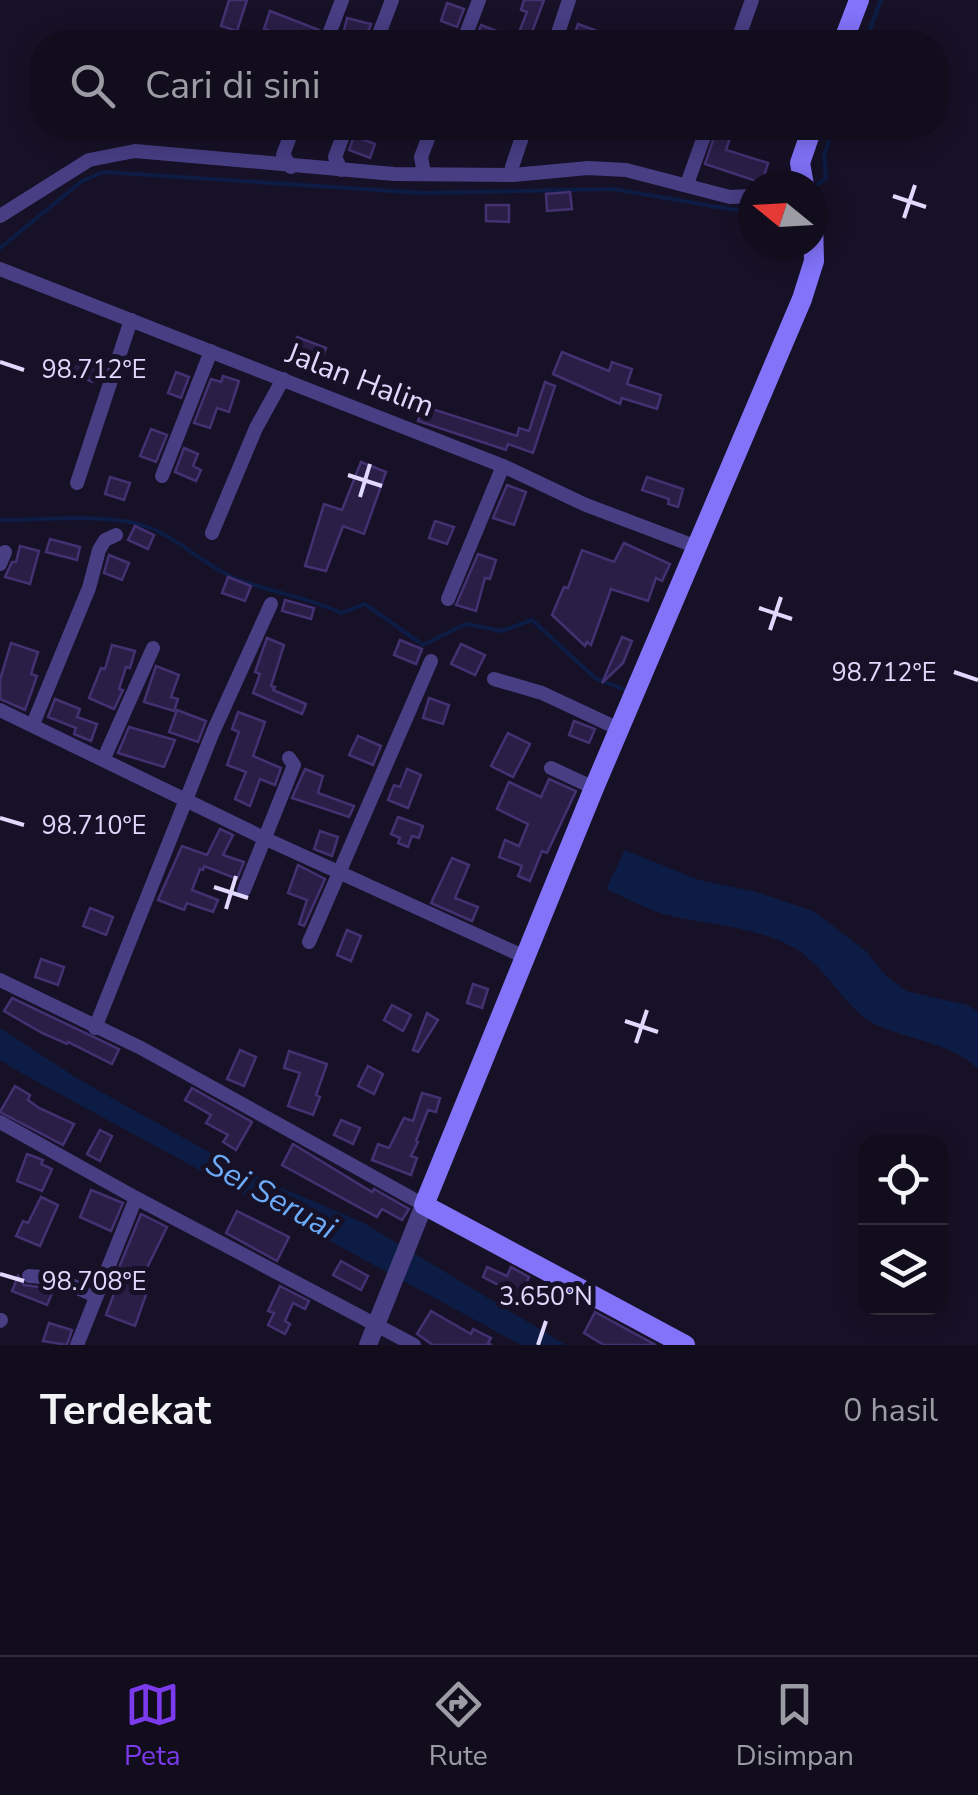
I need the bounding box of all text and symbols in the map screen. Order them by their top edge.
search box [30,30,948,140]
icon: search [65,58,120,113]
text: Cari di sini [145,60,321,111]
north arrow [738,170,828,260]
street label: Jalan Halim [279,333,440,427]
text: 98.712°E [42,353,146,387]
text: 98.712°E [832,656,936,690]
text: 98.710°E [42,809,146,843]
map controls [858,1135,948,1315]
button: locate [858,1135,948,1225]
water label: Sei Seruai [198,1143,344,1250]
button: layers [858,1225,948,1315]
text: 98.708°E [42,1265,146,1299]
text: 3.650°N [499,1280,593,1314]
text: Terdekat [40,1382,211,1439]
text: 0 hasil [843,1389,938,1432]
tab: Peta [124,1677,181,1775]
tab: Rute [429,1677,488,1775]
tab: Disimpan [736,1677,854,1775]

